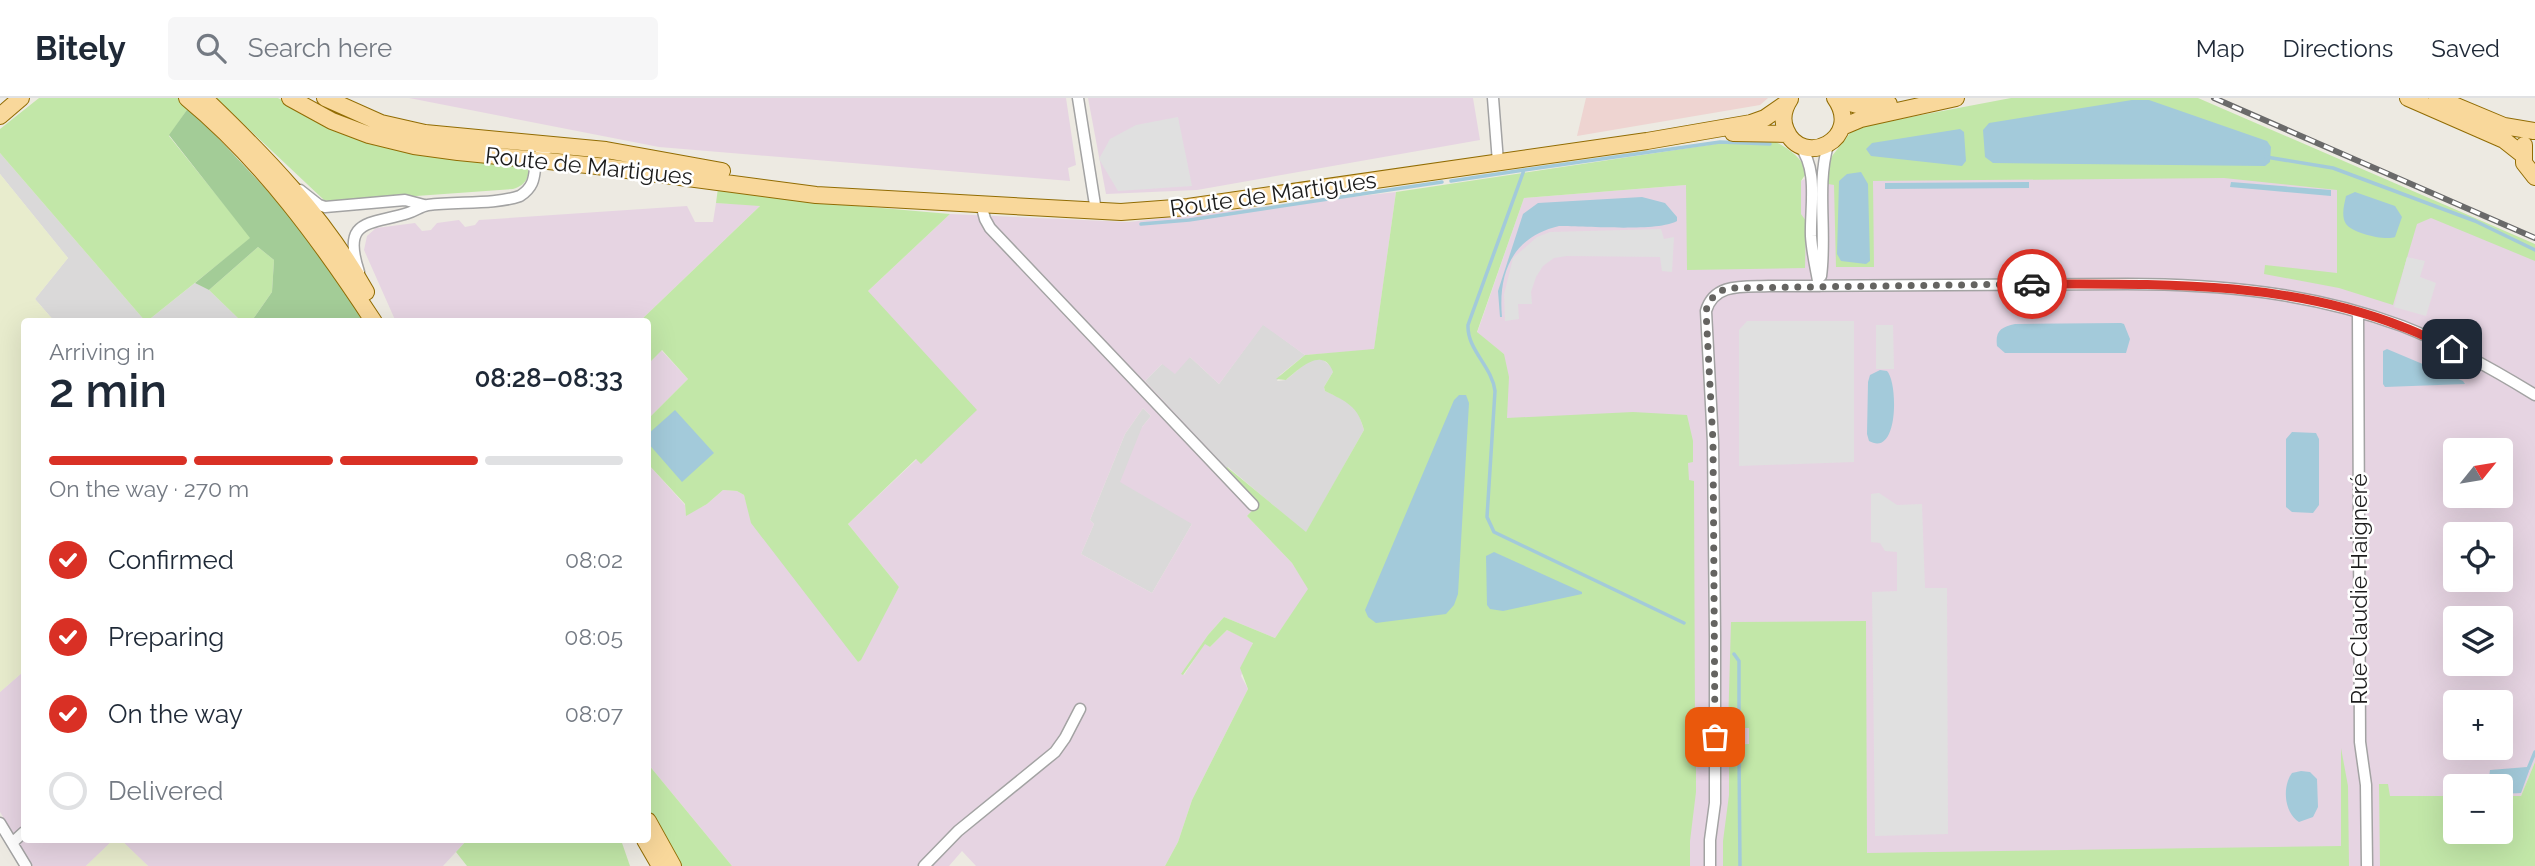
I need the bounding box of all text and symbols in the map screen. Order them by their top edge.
search box [168,17,658,80]
text: Bitely [35,29,126,68]
icon: search [192,29,230,67]
text: Search here [248,33,392,63]
text: Map [2196,34,2245,63]
text: Directions [2283,34,2393,63]
text: Saved [2431,34,2500,63]
street label: Route de Martigues [484,141,694,190]
street label: Route de Martigues [1168,166,1378,221]
courier [1997,249,2067,319]
icon: car [2013,265,2051,303]
pin [2422,319,2482,379]
icon: home [2433,330,2471,368]
text: Arriving in [49,338,155,365]
text: 08:28–08:33 [474,363,623,393]
text: 2 min [49,364,167,418]
north arrow [2443,438,2513,508]
map controls [2443,438,2513,844]
street label: Rue Claudie Haigneré [2345,473,2372,705]
text: On the way · 270 m [49,475,249,502]
button: locate [2443,522,2513,592]
icon: check [49,541,87,579]
text: Confirmed [108,545,234,575]
text: 08:02 [565,546,623,573]
button: layers [2443,606,2513,676]
icon: check [49,618,87,656]
text: Preparing [108,622,224,652]
text: 08:05 [564,623,623,650]
button: + [2443,690,2513,760]
icon: check [49,695,87,733]
text: On the way [108,699,243,729]
text: 08:07 [565,700,623,727]
pin [1685,707,1745,767]
icon: bag [1696,718,1734,756]
button: − [2443,774,2513,844]
text: Delivered [108,776,223,806]

